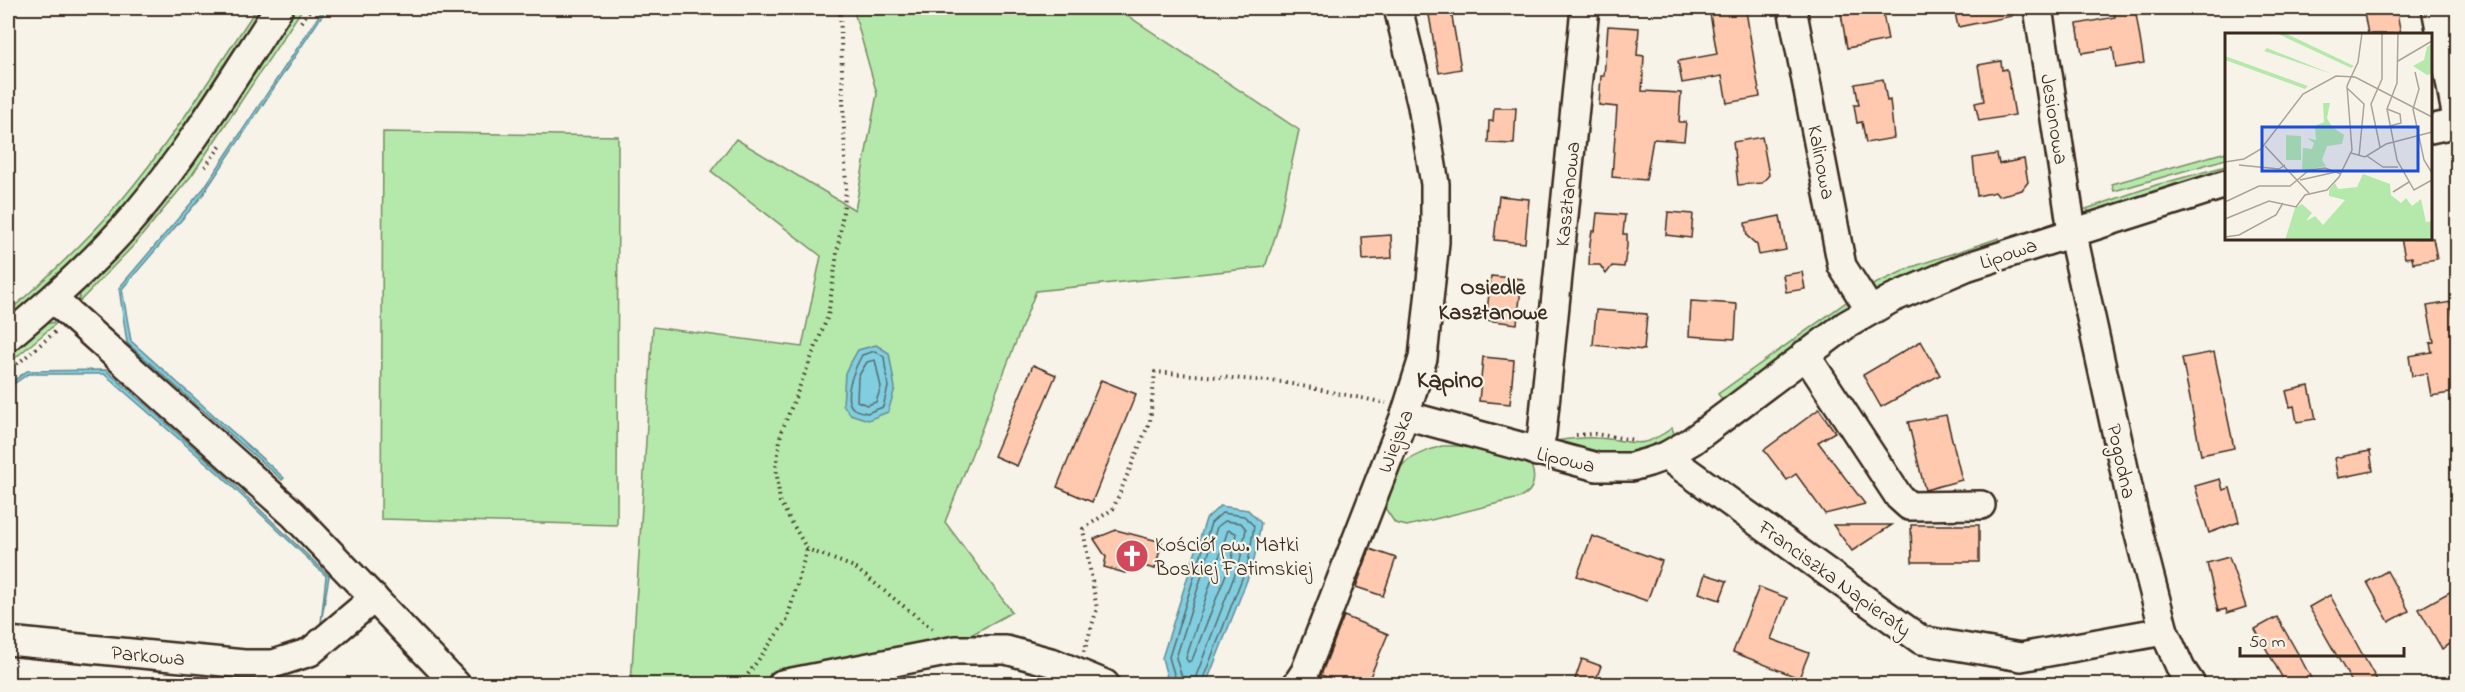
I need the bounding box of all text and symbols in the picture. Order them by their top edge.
inset map [2225,33,2432,240]
street label: Jesionowa [2031,72,2075,167]
street label: Kalinowa [1798,123,1842,202]
street label: Kasztanowa [1549,140,1589,248]
street label: Lipowa [1976,231,2041,279]
district label: Osiedle Kasztanowe [1439,273,1549,330]
district label: Kąpino [1417,364,1483,399]
street label: Wiejska [1371,406,1423,478]
street label: Pogodna [2096,421,2143,502]
street label: Lipowa [1533,440,1598,482]
street label: Franciszka Napierały [1749,513,1917,647]
place label: Kościół pw. Matki Boskiej Fatimskiej [1154,531,1313,585]
church icon: Kościół pw. Matki Boskiej Fatimskiej [1114,538,1150,574]
scale bar [2240,620,2404,658]
text: 50 m [2249,630,2286,656]
street label: Parkowa [110,639,186,675]

